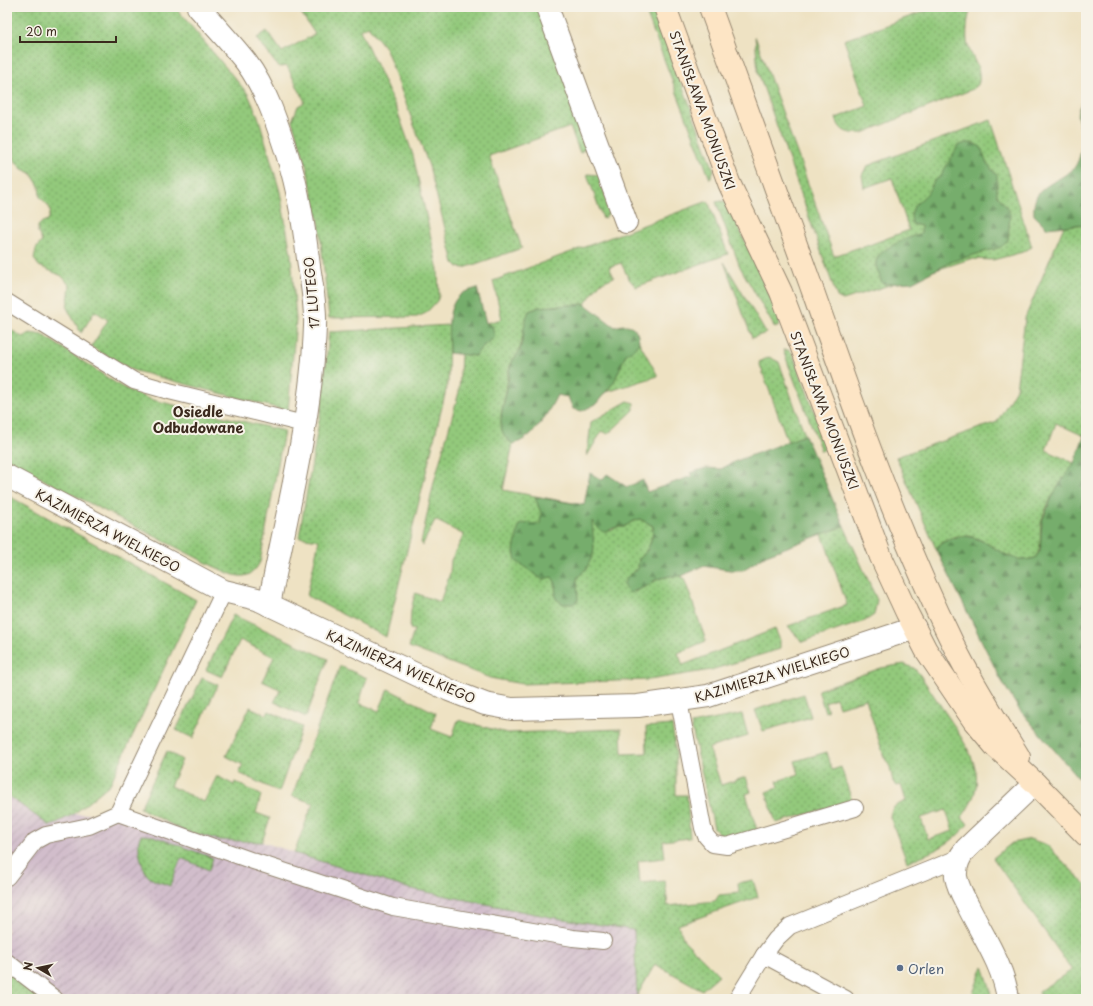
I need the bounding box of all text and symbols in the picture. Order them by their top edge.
scale bar [20,18,116,44]
text: 20 m [26,22,57,40]
street label: STANISŁAWA MONIUSZKI [665,28,741,192]
street label: 17 LUTEGO [298,256,324,330]
street label: STANISŁAWA MONIUSZKI [786,328,864,492]
district label: Osiedle Odbudowane [153,401,243,438]
street label: KAZIMIERZA WIELKIEGO [32,484,184,576]
street label: KAZIMIERZA WIELKIEGO [323,624,479,708]
street label: KAZIMIERZA WIELKIEGO [692,641,852,707]
north arrow [18,948,58,988]
place label: Orlen [908,959,944,978]
text: N [19,960,37,972]
marker: Orlen [895,963,905,973]

